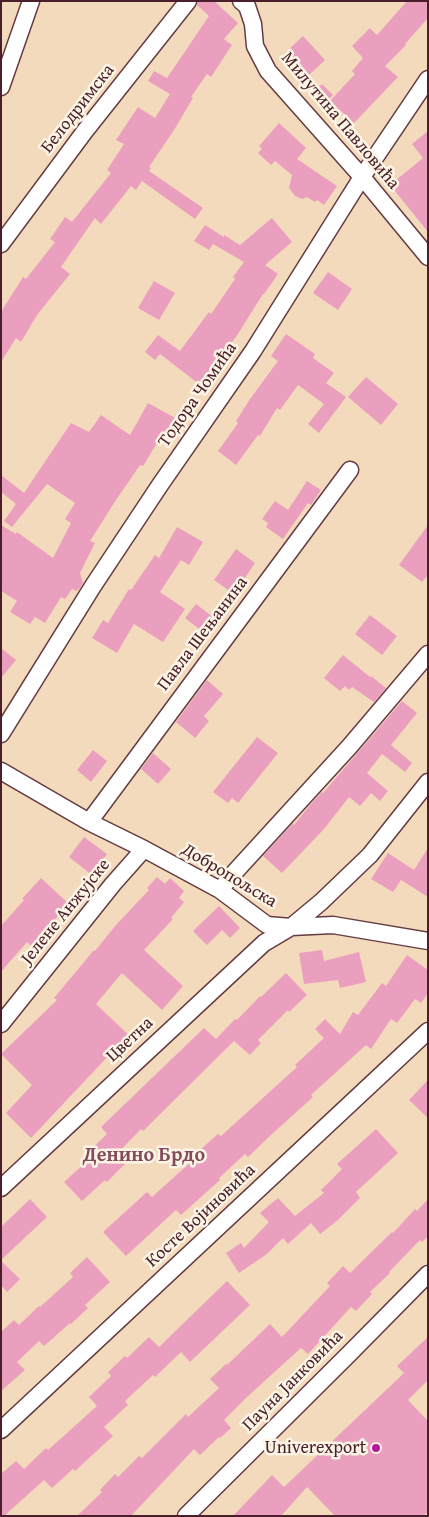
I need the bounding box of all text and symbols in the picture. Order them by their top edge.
street label: Милутина Павловића [276,48,404,194]
street label: Белодримска [37,60,119,158]
street label: Тодора Чомића [154,338,242,452]
street label: Павла Шењанина [153,573,253,695]
street label: Добропољска [177,839,281,913]
street label: Јелене Анжујске [17,855,115,969]
street label: Цветна [102,1013,158,1067]
district label: Денино Брдо [83,1144,205,1168]
street label: Косте Војиновића [142,1160,260,1272]
street label: Пауна Јанковића [238,1326,348,1436]
place label: Univerexport [265,1437,366,1459]
marker: Univerexport [370,1442,382,1454]

